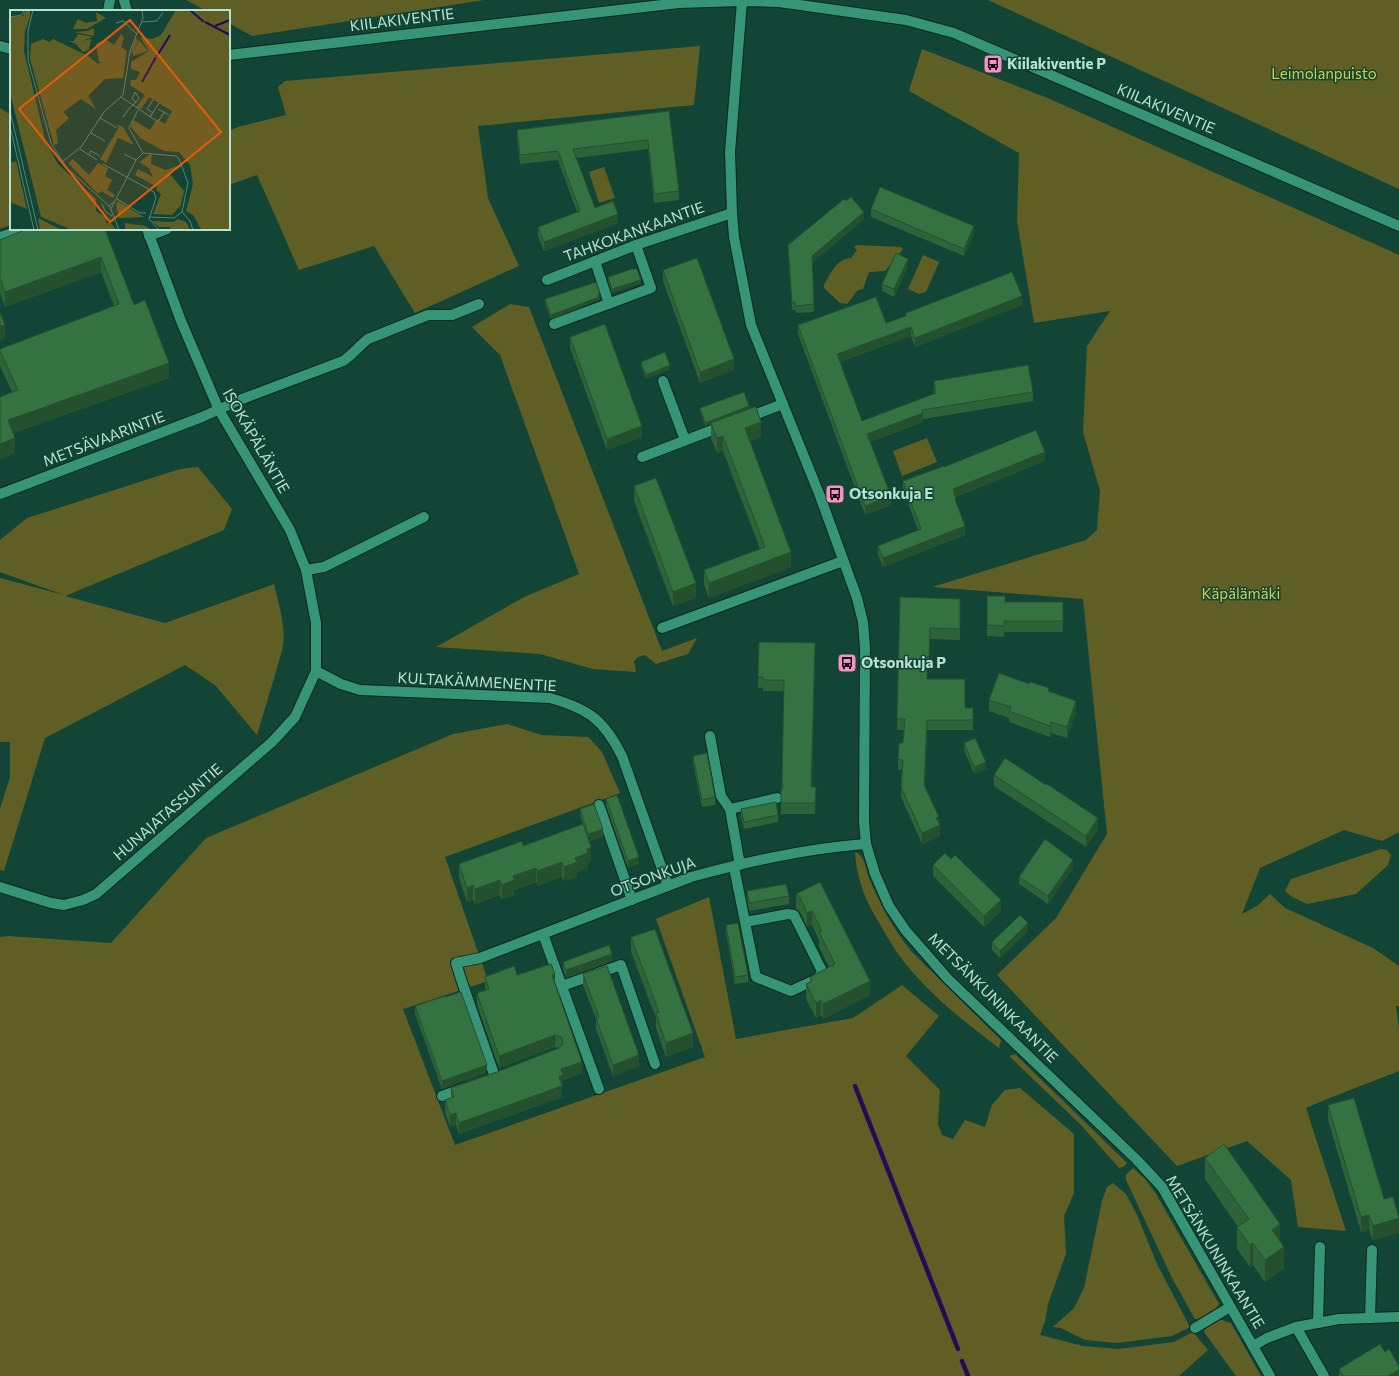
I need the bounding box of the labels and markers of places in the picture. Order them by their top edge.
bus stop icon: Kiilakiventie P [982,53,1004,75]
place label: Kiilakiventie P [1007,54,1106,72]
bus stop icon: Otsonkuja E [824,483,846,505]
place label: Otsonkuja E [849,484,933,502]
bus stop icon: Otsonkuja P [836,652,858,674]
place label: Otsonkuja P [861,653,946,671]

